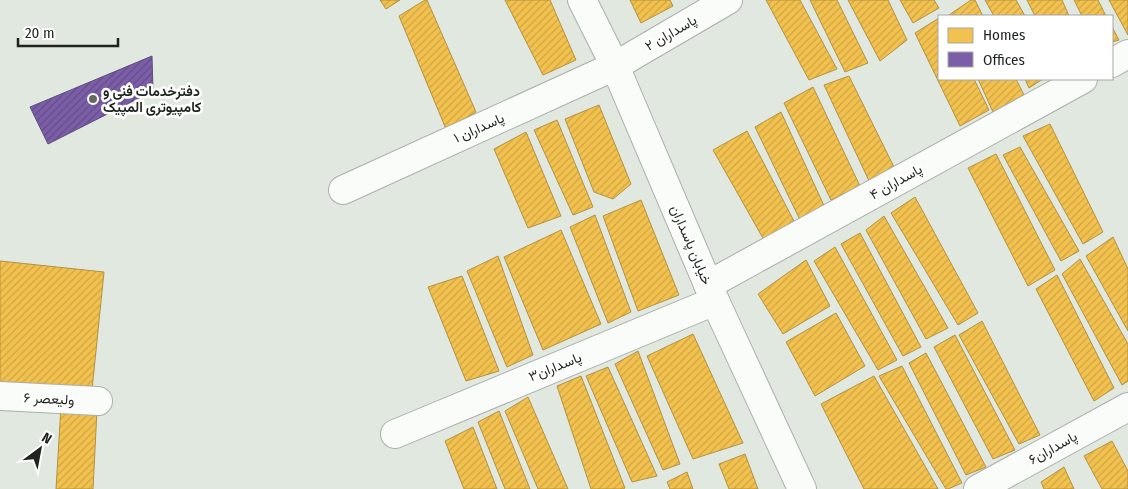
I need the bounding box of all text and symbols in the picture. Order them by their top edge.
street label: پاسداران ۲ [642,11,700,55]
scale bar [18,15,118,47]
legend [938,15,1113,80]
text: 20 m [25,24,55,42]
text: Homes [983,26,1025,44]
text: Offices [983,51,1025,69]
place label: دفترخدمات فنی و کامپیوتری المپیک [103,83,201,117]
marker: دفترخدمات فنی و کامپیوتری المپیک [87,93,99,105]
street label: پاسداران ۱ [451,109,507,148]
street label: پاسداران ۴ [867,161,926,204]
street label: خیابان پاسداران [666,203,715,288]
street label: پاسداران۳ [526,349,584,386]
street label: ولیعصر ۶ [23,389,75,409]
north arrow [15,424,65,474]
street label: پاسداران۶ [1026,428,1081,469]
text: N [39,429,55,448]

